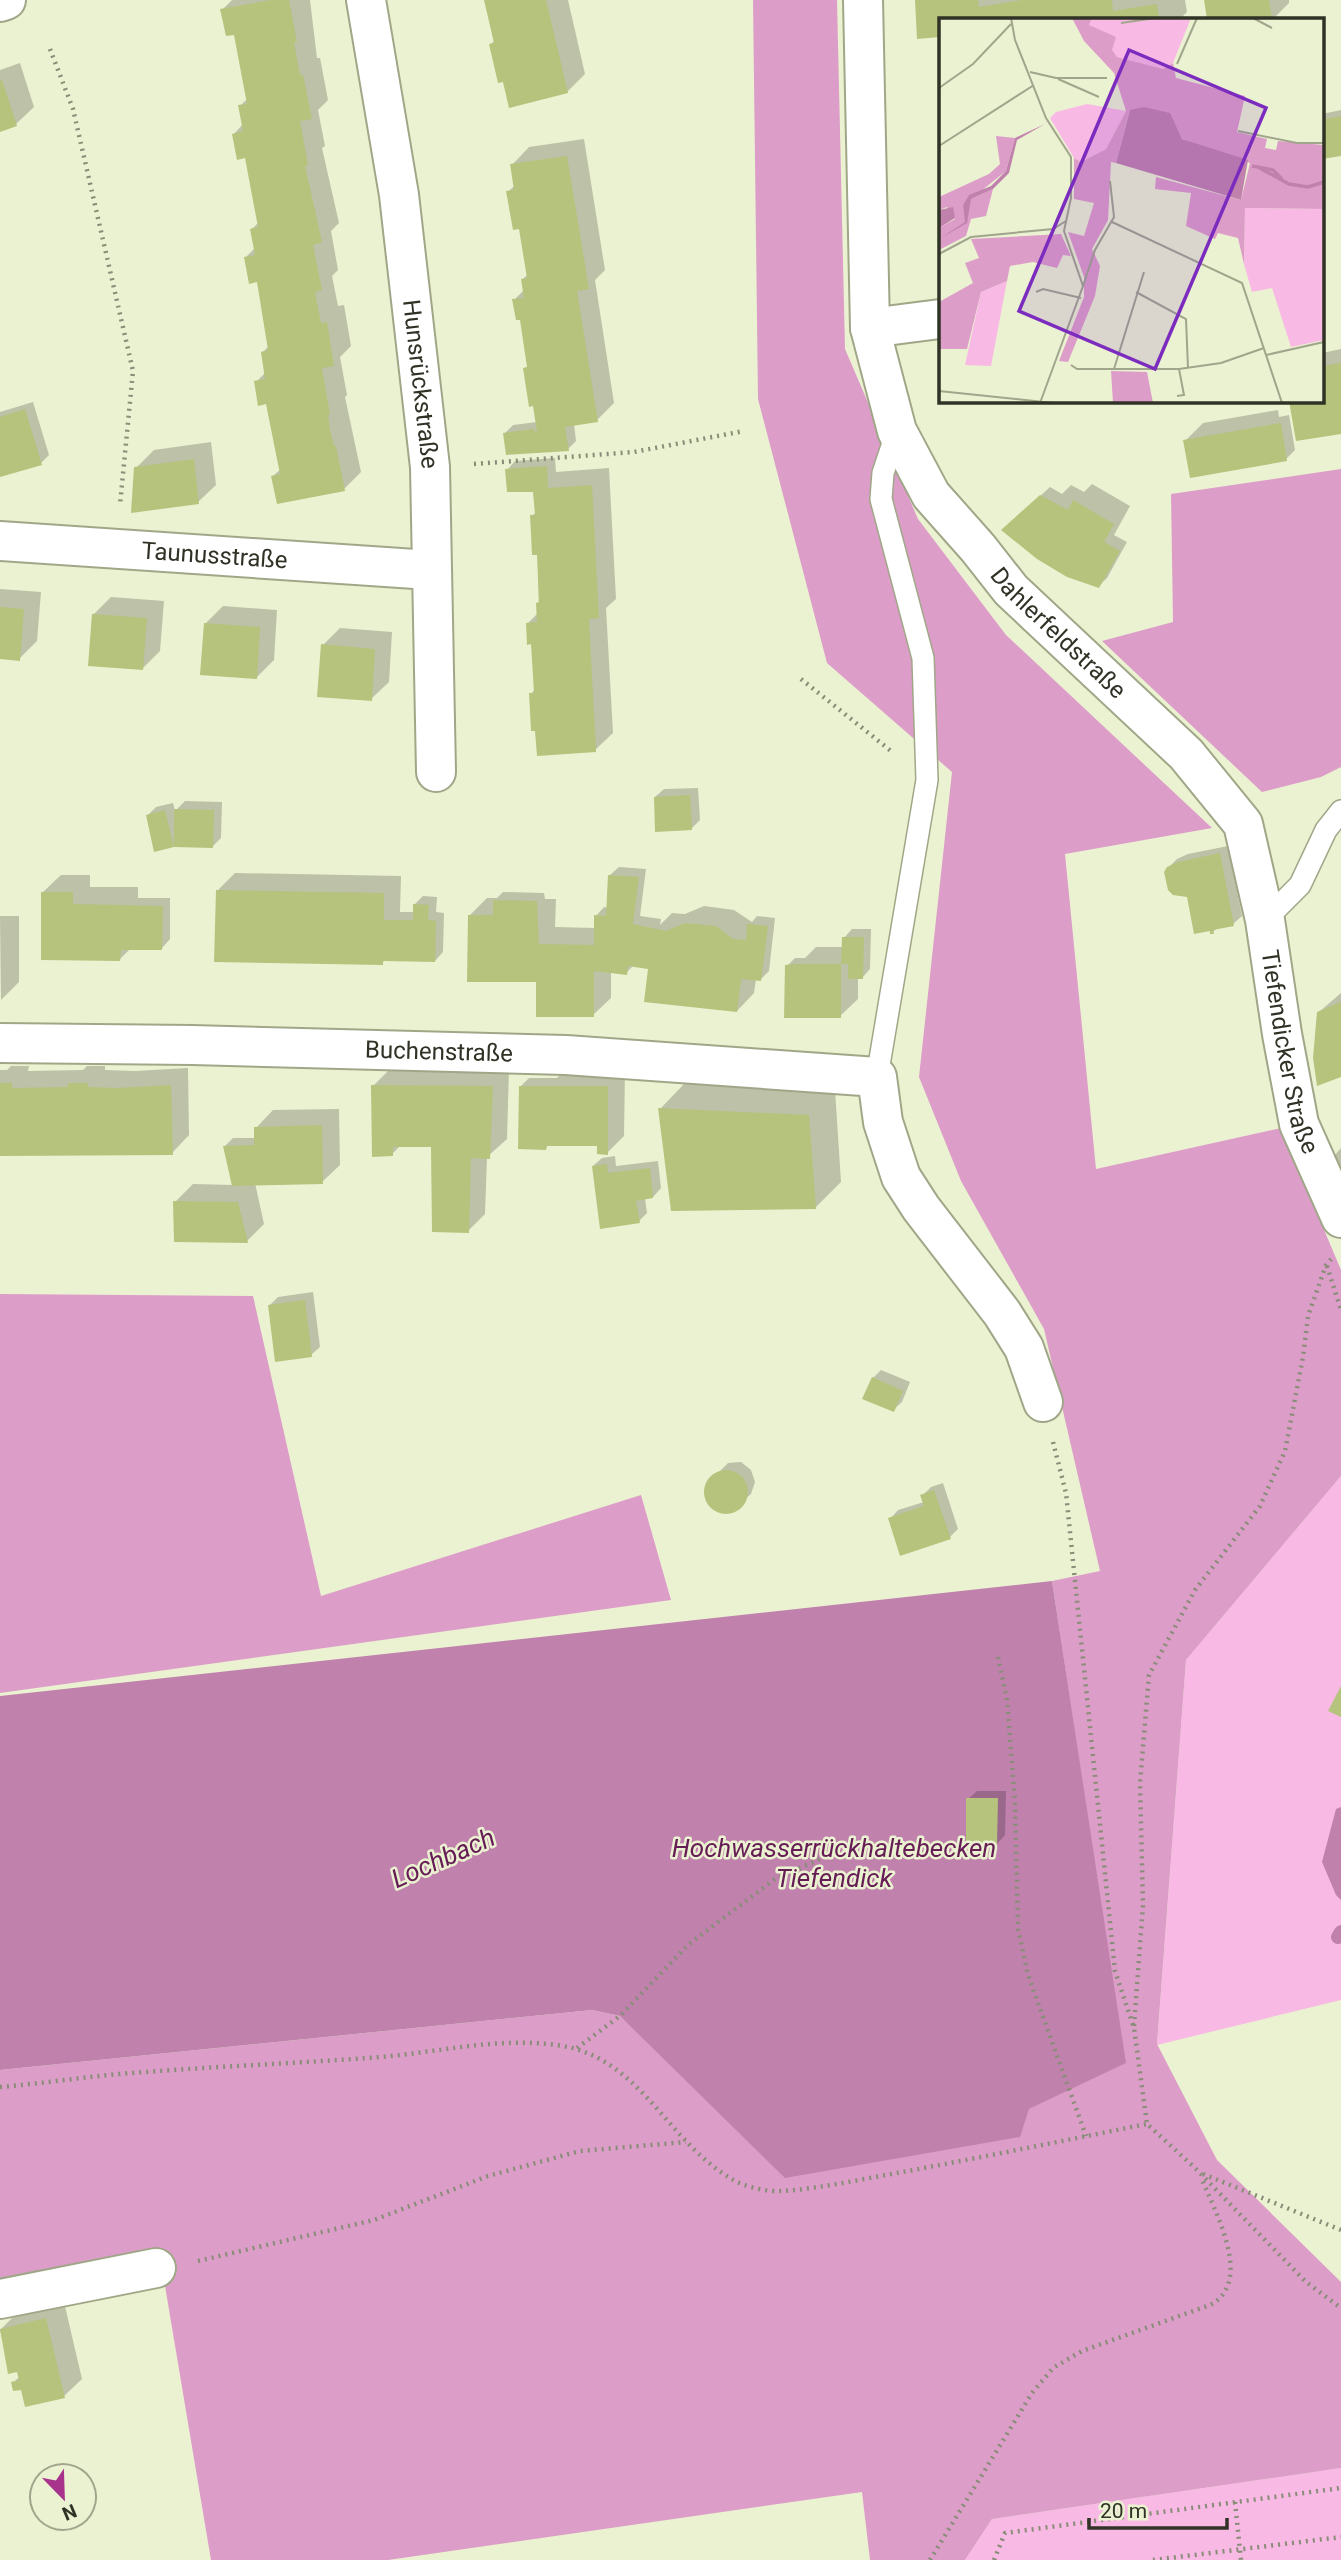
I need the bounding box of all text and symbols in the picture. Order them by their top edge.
inset map [939,18,1324,402]
street label: Hunsrückstraße [397,298,444,470]
street label: Taunusstraße [141,537,288,574]
street label: Dahlerfeldstraße [985,562,1132,704]
street label: Tiefendicker Straße [1256,948,1324,1158]
street label: Buchenstraße [365,1036,513,1068]
water label: Lochbach [387,1822,499,1894]
water label: Hochwasserrückhaltebecken Tiefendick [672,1833,996,1893]
north arrow [28,2462,98,2532]
scale bar [1089,2486,1227,2530]
text: N [59,2499,80,2525]
text: 20 m [1100,2499,1147,2523]

